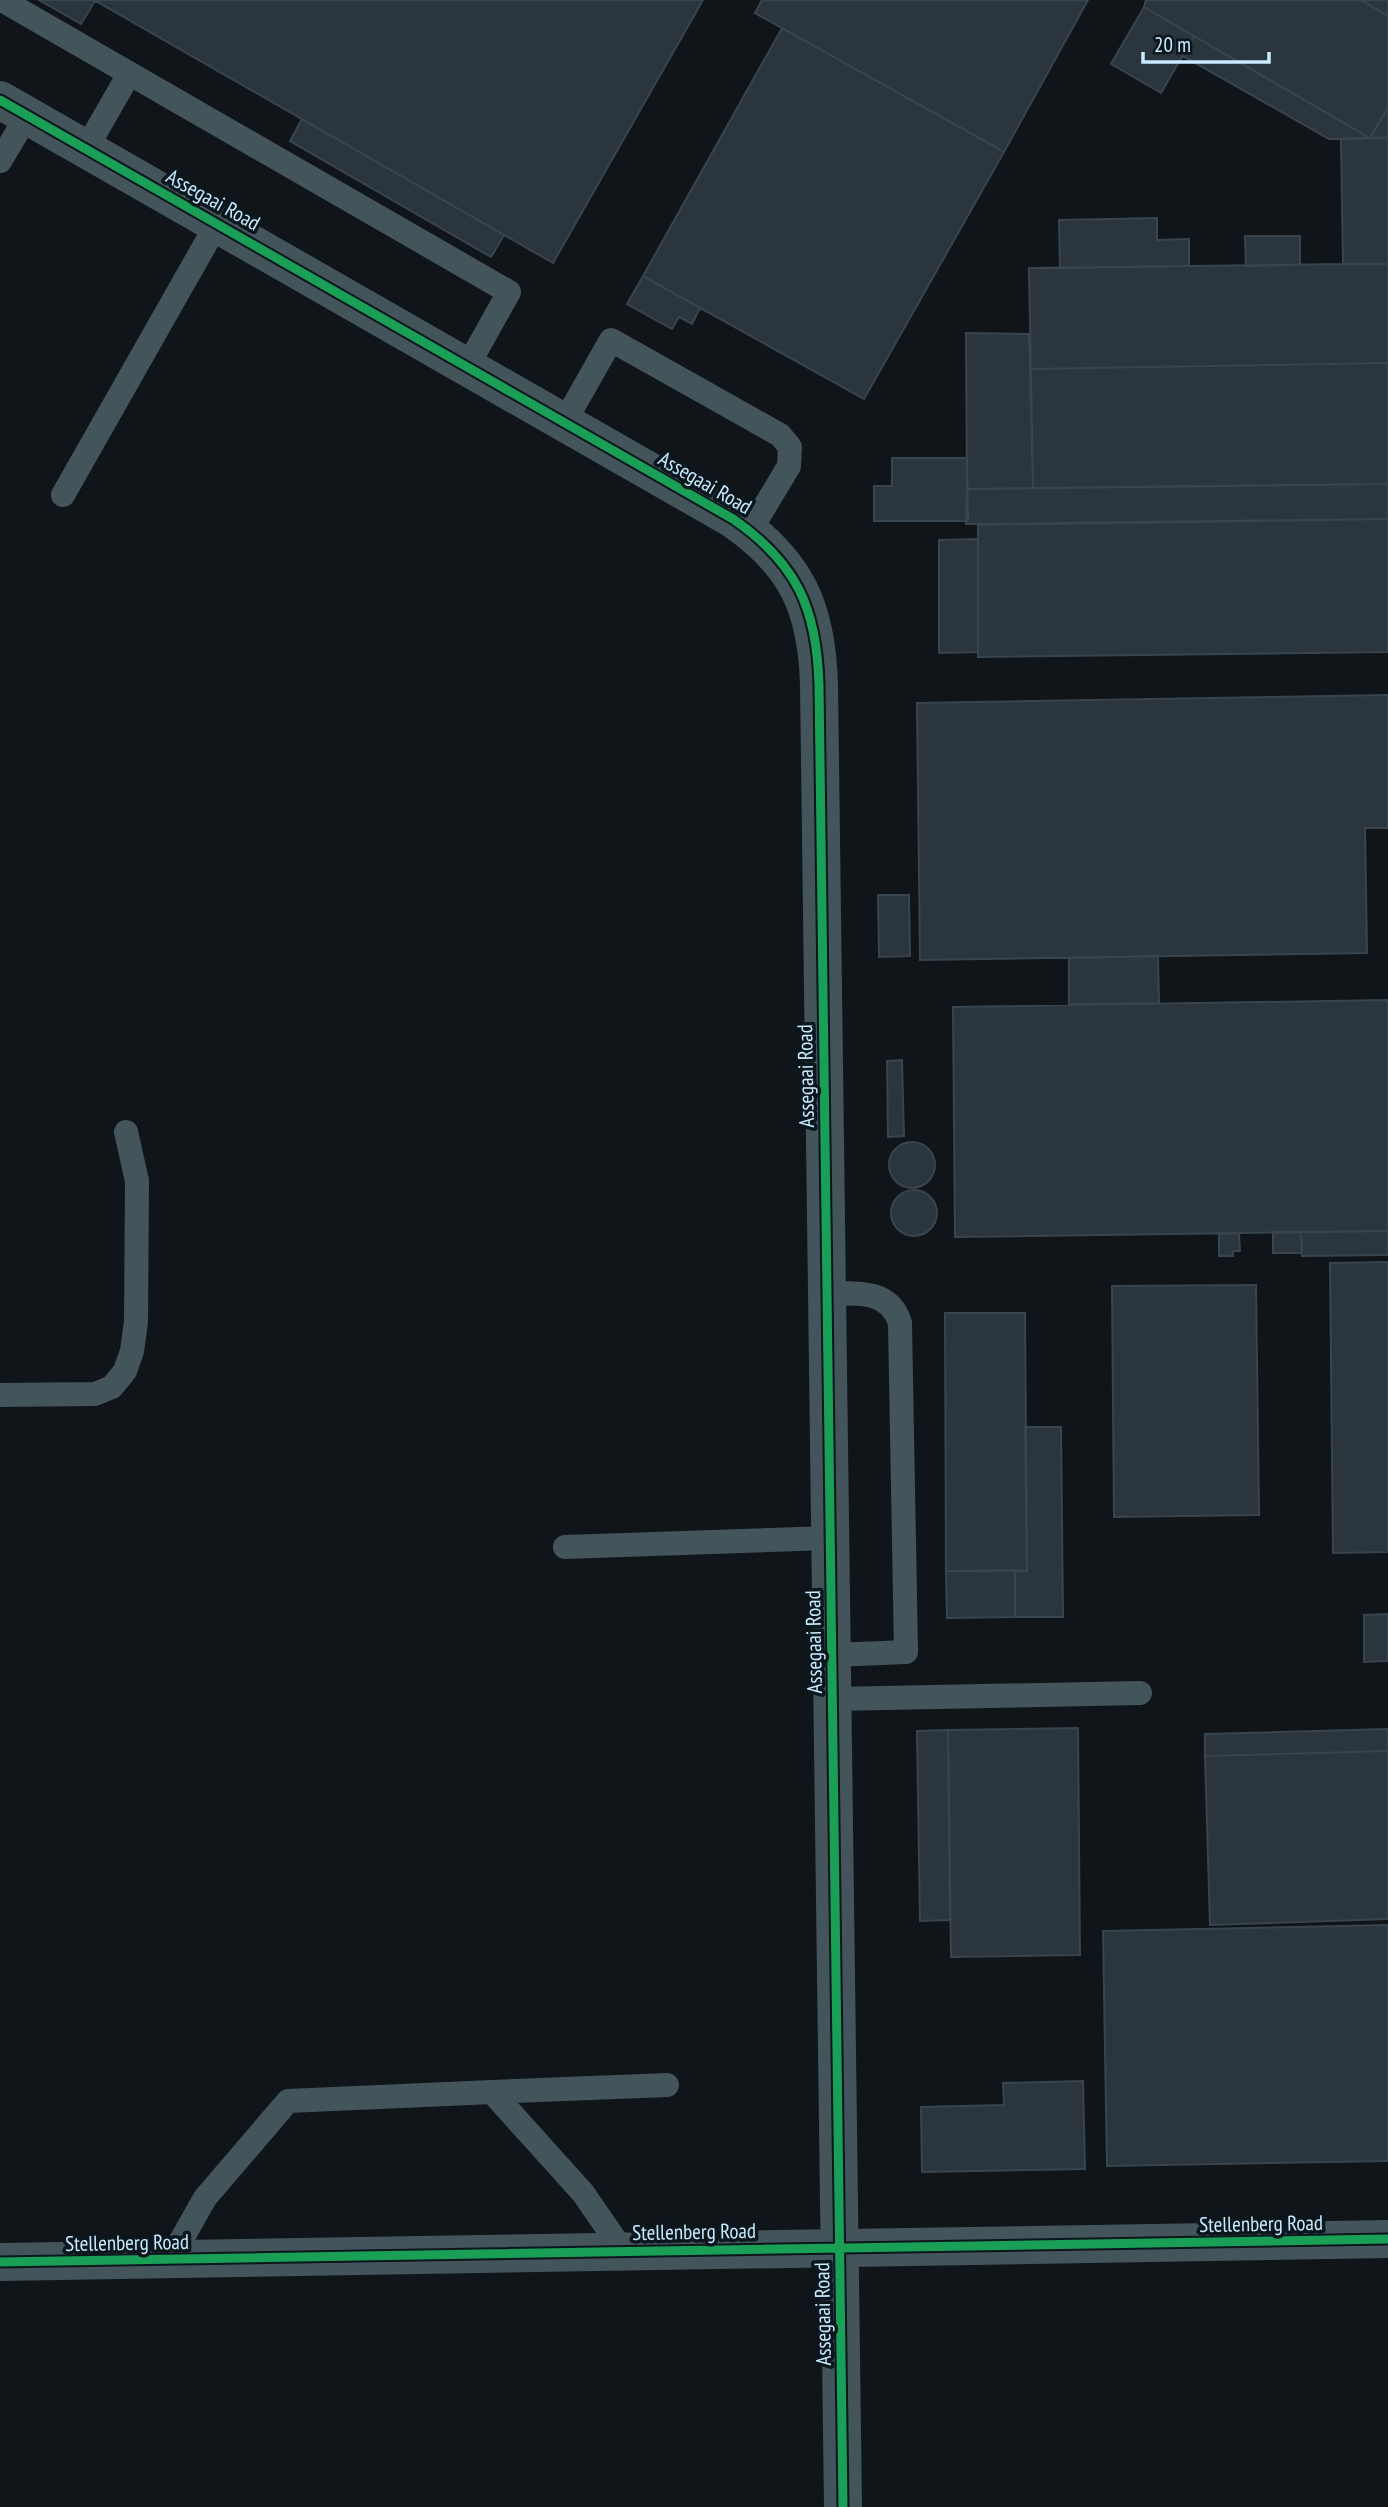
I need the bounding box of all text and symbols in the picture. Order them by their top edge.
scale bar [1143,21,1269,65]
text: 20 m [1154,31,1191,58]
street label: Assegaai Road [162,163,265,236]
street label: Assegaai Road [654,445,757,520]
street label: Assegaai Road [791,1024,820,1128]
street label: Assegaai Road [799,1590,828,1694]
street label: Stellenberg Road [1199,2209,1323,2238]
street label: Stellenberg Road [632,2217,756,2246]
street label: Stellenberg Road [65,2228,189,2257]
street label: Assegaai Road [808,2262,837,2366]

